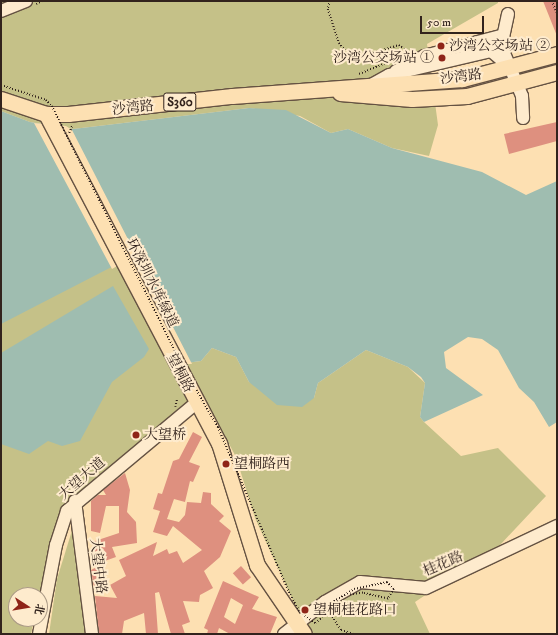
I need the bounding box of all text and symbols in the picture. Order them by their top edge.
scale bar [422,8,486,34]
text: 50 m [427,15,451,30]
place label: 沙湾公交场站 ② [449,38,550,54]
marker: 沙湾公交场站 ② [436,41,446,51]
place label: 沙湾公交场站 ① [333,50,434,66]
marker: 沙湾公交场站 ① [437,53,447,63]
street label: 沙湾路 [439,66,483,88]
road number: S360 [163,91,197,113]
street label: 沙湾路 [111,97,155,119]
street label: 环深圳水库緑道 [122,236,182,330]
street label: 望桐路 [163,351,197,395]
place label: 大望桥 [144,427,186,443]
marker: 大望桥 [131,430,141,440]
street label: 大望大道 [55,454,109,504]
place label: 望桐路西 [234,456,290,472]
marker: 望桐路西 [221,459,231,469]
street label: 大望中路 [86,537,110,595]
street label: 桂花路 [420,548,466,580]
north arrow [8,587,48,627]
text: 北 [31,602,47,616]
place label: 望桐桂花路口 [313,602,397,618]
marker: 望桐桂花路口 [300,605,310,615]

